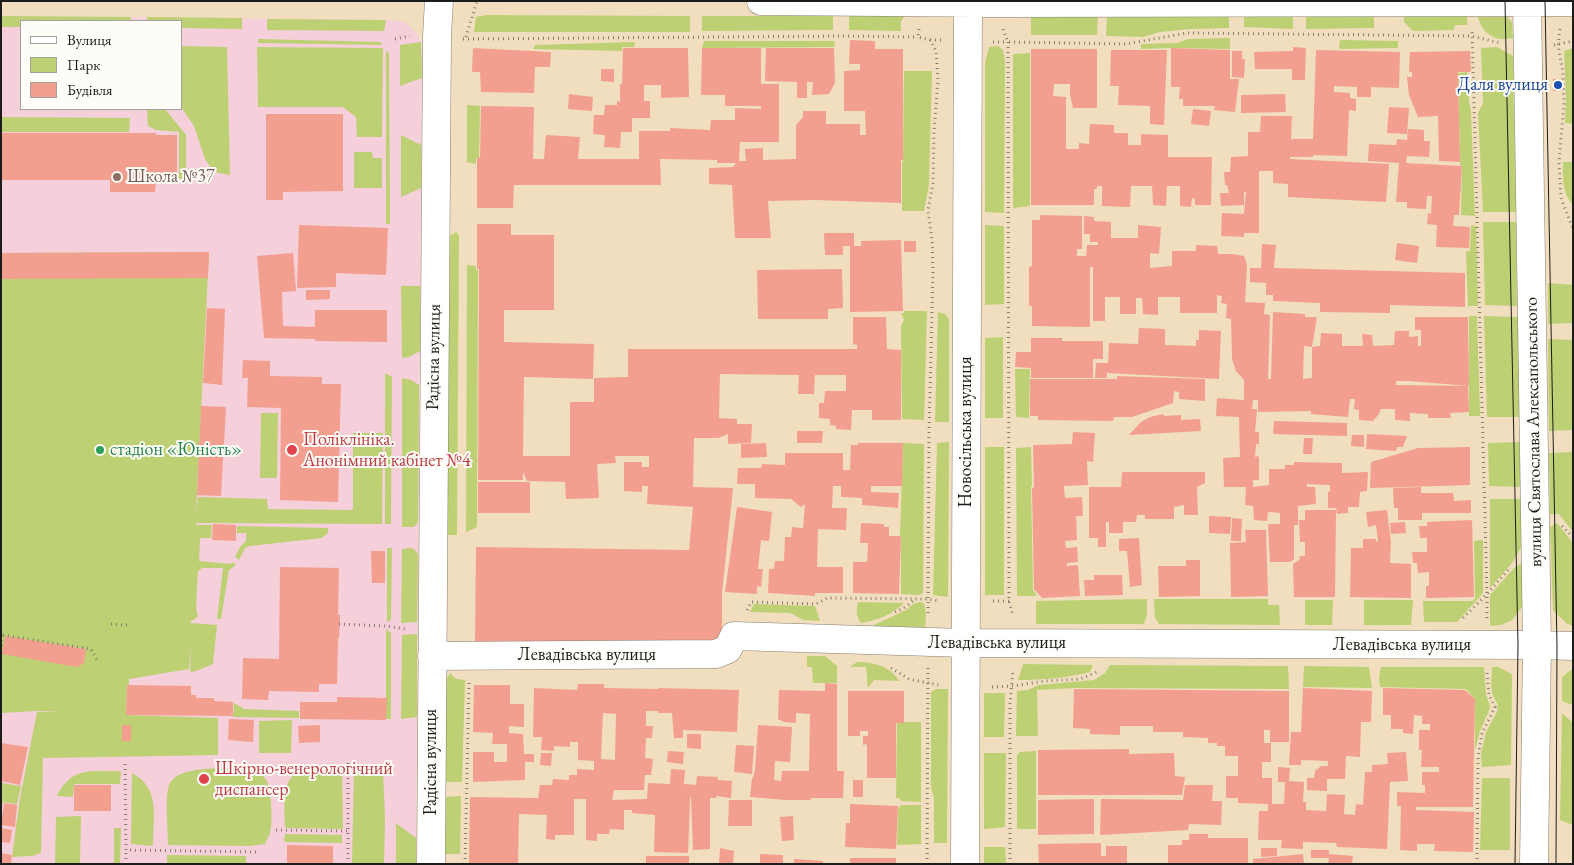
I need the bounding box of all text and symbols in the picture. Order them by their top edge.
legend [20,20,182,110]
text: Вулиця [67,30,112,49]
text: Парк [67,55,100,74]
place label: Даля вулиця [1458,74,1548,96]
marker: Даля вулиця [1552,79,1564,91]
text: Будівля [67,80,113,99]
place label: Школа №37 [127,166,215,188]
marker: Школа №37 [111,171,123,183]
street label: вулиця Святослава Алексапольського [1521,297,1547,567]
street label: Радісна вулиця [422,304,446,410]
street label: Новосільська вулиця [955,356,977,508]
place label: Поліклініка. Анонімний кабінет №4 [303,429,471,472]
place label: стадіон «Юність» [110,439,242,461]
marker: Поліклініка. Анонімний кабінет №4 [285,443,299,457]
marker: стадіон «Юність» [94,444,106,456]
street label: Левадівська вулиця [928,632,1066,654]
street label: Левадівська вулиця [1333,634,1471,656]
street label: Левадівська вулиця [518,644,656,666]
street label: Радісна вулиця [420,709,442,815]
place label: Шкірно-венерологічний диспансер [215,758,393,801]
marker: Шкірно-венерологічний диспансер [197,772,211,786]

